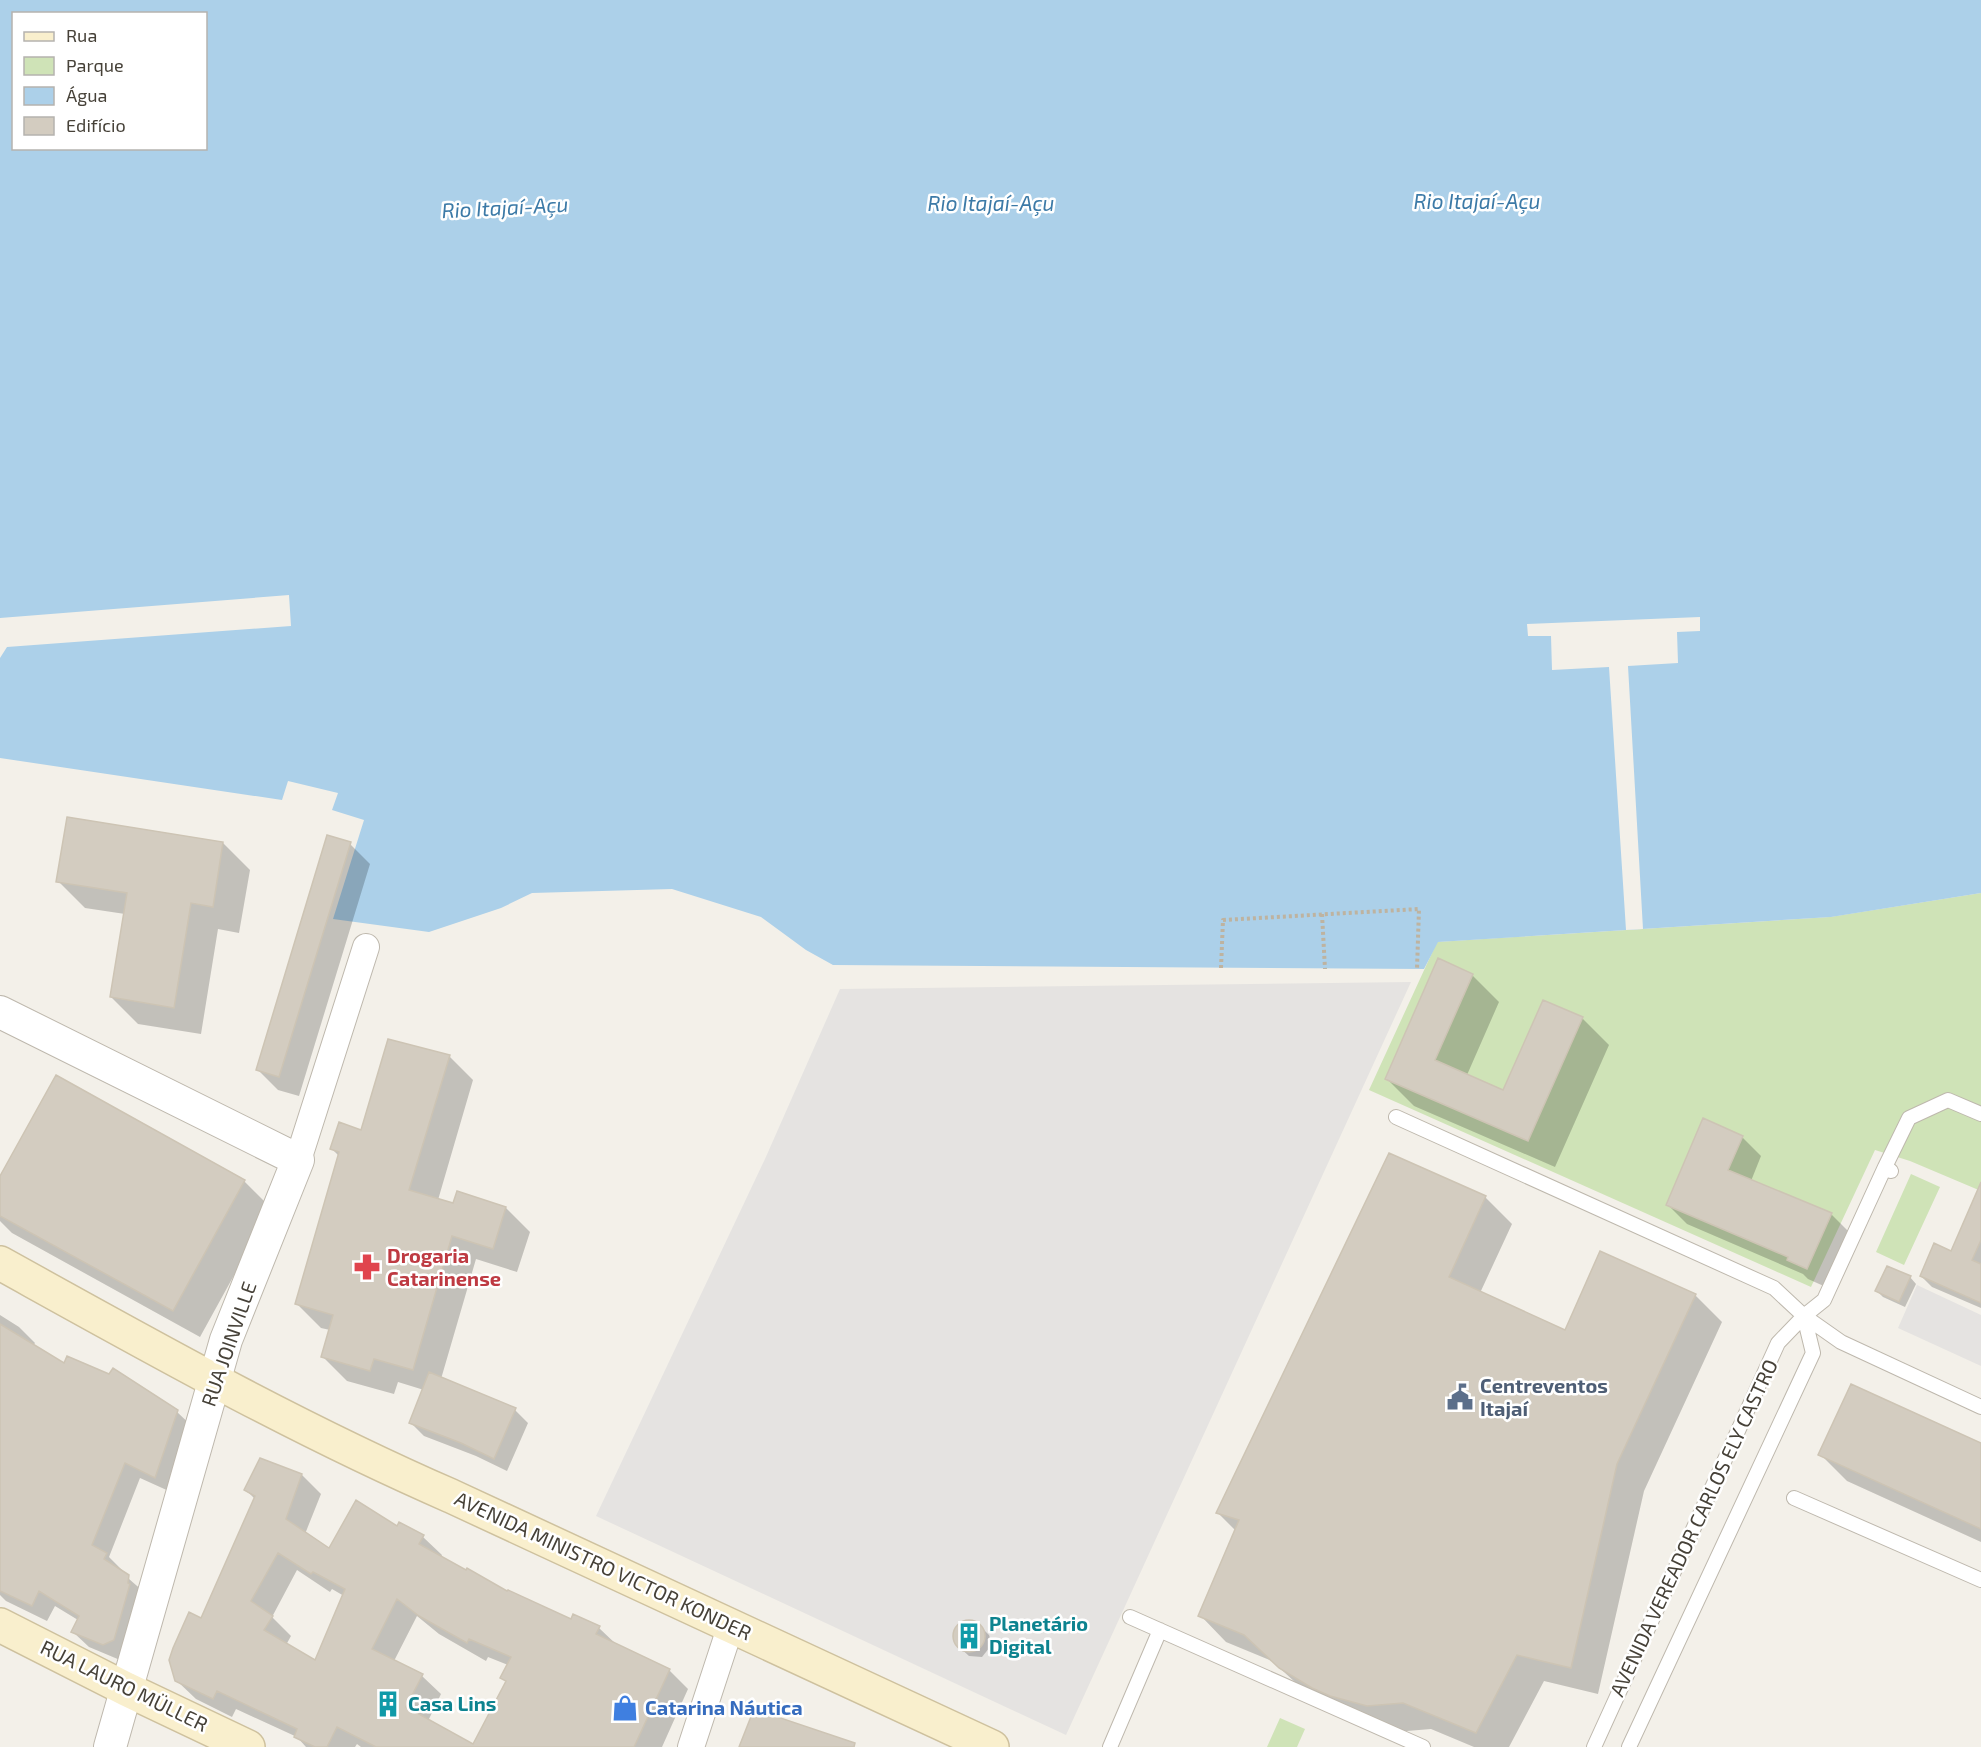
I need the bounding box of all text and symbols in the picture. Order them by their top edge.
legend [12,12,207,150]
text: Rua [66,24,97,46]
text: Parque [66,54,124,76]
text: Água [66,84,107,106]
text: Edifício [66,114,126,136]
water label: Rio Itajaí-Açu [1414,188,1540,215]
water label: Rio Itajaí-Açu [928,190,1054,217]
water label: Rio Itajaí-Açu [441,191,569,224]
place label: Drogaria Catarinense [387,1243,501,1290]
pharmacy icon: Drogaria Catarinense [352,1252,382,1282]
street label: RUA JOINVILLE [195,1278,261,1409]
street label: AVENIDA VEREADOR CARLOS ELY CASTRO [1604,1355,1782,1700]
place label: Centreventos Itajaí [1480,1373,1608,1420]
public building icon: Centreventos Itajaí [1445,1382,1475,1412]
street label: AVENIDA MINISTRO VICTOR KONDER [451,1486,756,1645]
place label: Planetário Digital [989,1611,1088,1658]
building icon: Planetário Digital [954,1621,984,1651]
street label: RUA LAURO MÜLLER [37,1634,212,1736]
building icon: Casa Lins [373,1689,403,1719]
place label: Casa Lins [408,1691,496,1715]
shop icon: Catarina Náutica [610,1693,640,1723]
place label: Catarina Náutica [645,1695,803,1719]

